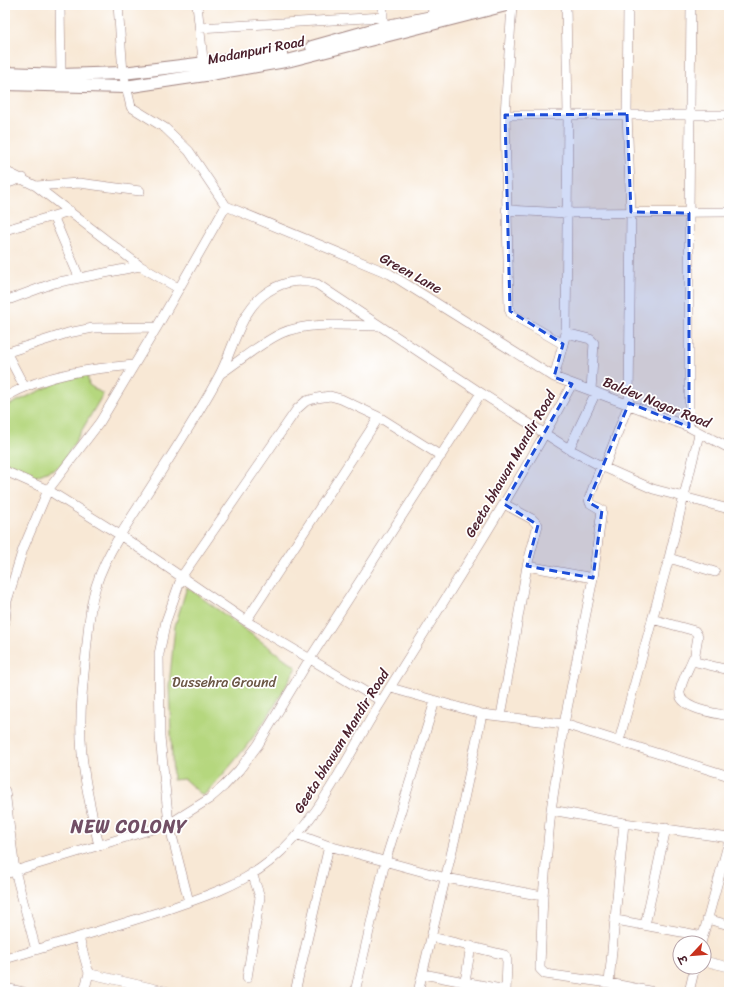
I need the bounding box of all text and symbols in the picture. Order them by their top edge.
street label: Madanpuri Road [205,29,308,72]
street label: Green Lane [375,246,447,301]
street label: Baldev Nagar Road [599,369,716,436]
street label: Geeta bhawan Mandir Road [458,385,564,543]
street label: Geeta bhawan Mandir Road [287,663,397,818]
park label: Dussehra Ground [172,670,277,695]
district label: NEW COLONY [70,811,188,843]
north arrow [672,935,712,975]
text: उ [673,950,694,968]

